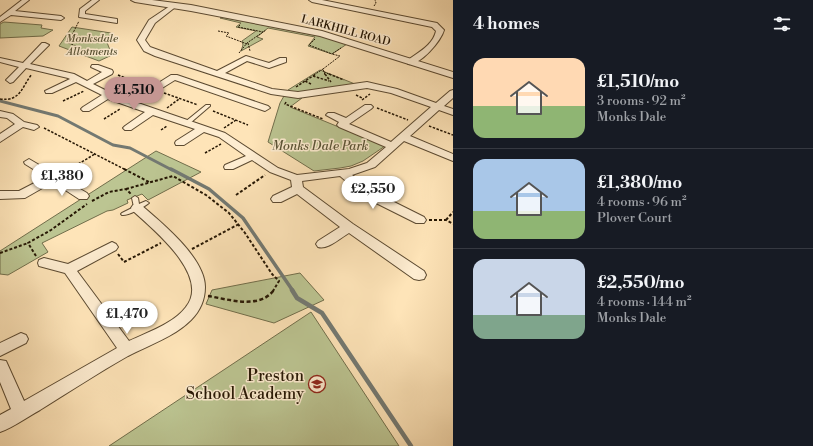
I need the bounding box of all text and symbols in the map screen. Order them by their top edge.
street label: LARKHILL ROAD [299,12,393,50]
text: 4 homes [473,13,540,35]
icon: filters [771,13,793,35]
park label: Monksdale Allotments [66,32,118,59]
text: £1,510/mo [597,71,679,93]
icon: home [505,74,553,122]
pin: £1,510 [101,77,167,111]
text: £1,510 [113,82,155,98]
text: 3 rooms · 92 m² [597,93,685,109]
text: Monks Dale [597,109,666,125]
park label: Monks Dale Park [272,138,369,154]
pin: £1,380 [29,163,95,197]
text: £1,380 [40,168,84,184]
text: £1,380/mo [597,172,682,194]
icon: home [505,175,553,223]
pin: £2,550 [340,176,406,210]
text: £2,550 [351,181,395,197]
text: 4 rooms · 96 m² [597,194,686,210]
text: Plover Court [597,210,672,226]
text: £2,550/mo [597,272,685,294]
icon: home [505,275,553,323]
text: 4 rooms · 144 m² [597,294,692,310]
pin: £1,470 [94,301,160,335]
text: £1,470 [106,306,148,322]
text: Monks Dale [597,310,666,326]
place label: Preston School Academy [186,366,304,404]
school or university icon: Preston School Academy [307,374,327,394]

